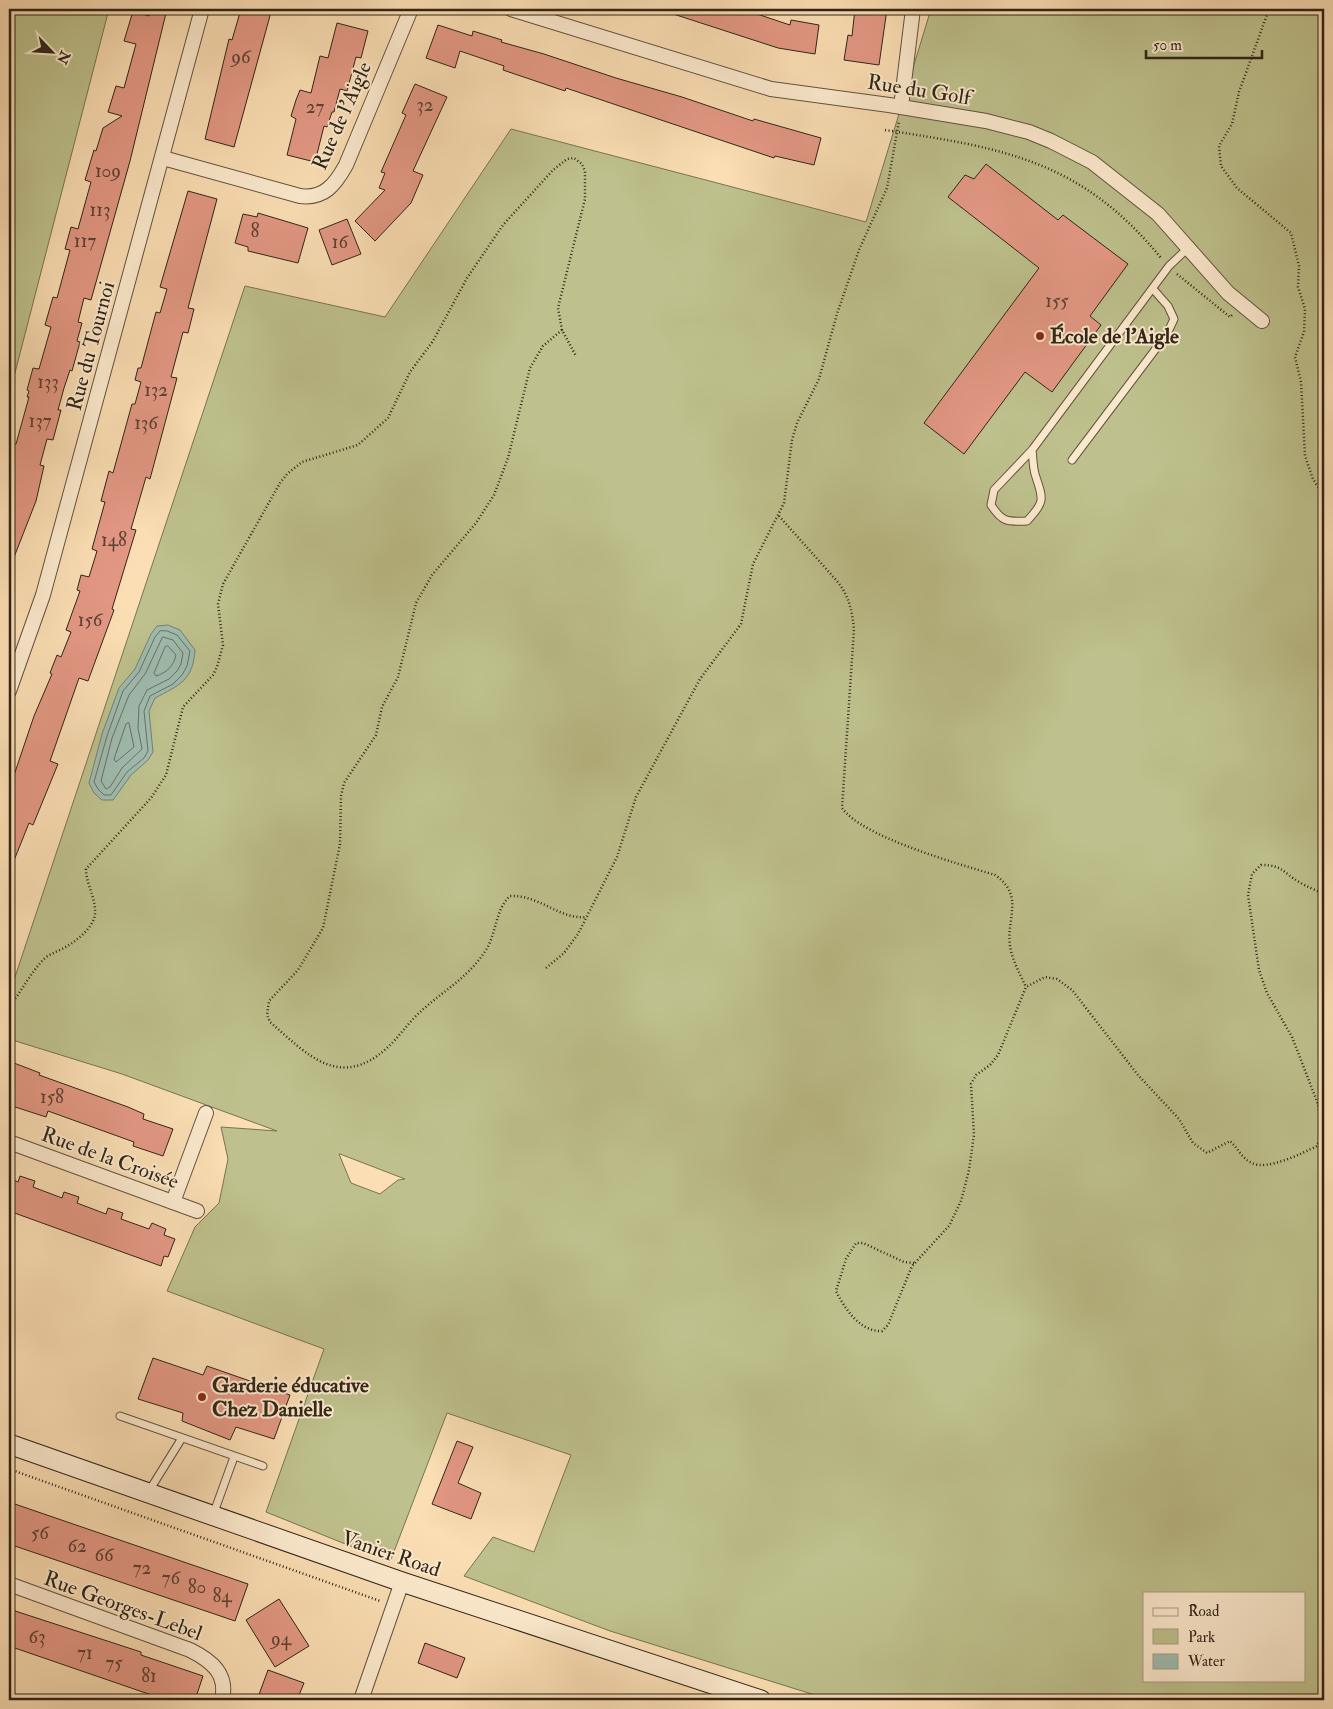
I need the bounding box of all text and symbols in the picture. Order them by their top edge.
north arrow [28,28,78,78]
scale bar [1146,28,1262,60]
text: 50 m [1153,36,1182,55]
house number: 96 [229,45,252,69]
text: N [53,47,74,67]
street label: Rue de l'Aigle [306,57,378,174]
street label: Rue du Golf [865,69,976,112]
house number: 32 [417,93,433,117]
house number: 27 [306,95,324,119]
house number: 109 [95,159,121,183]
house number: 113 [90,198,110,222]
house number: 8 [251,219,260,243]
house number: 117 [74,229,96,253]
house number: 16 [332,230,350,254]
street label: Rue du Tournoi [61,278,121,414]
house number: 155 [1045,289,1069,313]
place label: École de l'Aigle [1050,323,1179,350]
marker: École de l'Aigle [1034,330,1046,342]
house number: 133 [37,370,59,394]
house number: 132 [144,378,168,402]
house number: 137 [29,409,52,433]
house number: 136 [134,411,159,435]
house number: 148 [101,528,127,552]
house number: 156 [78,608,104,632]
house number: 158 [40,1085,64,1109]
street label: Rue de la Croisée [38,1121,183,1195]
place label: Garderie éducative Chez Danielle [212,1372,369,1423]
marker: Garderie éducative Chez Danielle [196,1391,208,1403]
house number: 56 [31,1521,50,1545]
street label: Vanier Road [338,1524,445,1584]
house number: 62 [67,1534,87,1558]
house number: 66 [94,1543,115,1567]
house number: 72 [133,1556,151,1580]
street label: Rue Georges-Lebel [40,1565,207,1647]
house number: 76 [162,1566,182,1590]
house number: 80 [188,1575,206,1599]
house number: 84 [212,1584,232,1608]
legend [1143,1592,1306,1682]
text: Road [1188,1602,1220,1621]
house number: 63 [29,1625,45,1649]
house number: 94 [269,1627,292,1651]
text: Park [1188,1628,1215,1647]
house number: 71 [77,1641,93,1665]
house number: 75 [105,1651,123,1675]
text: Water [1187,1652,1225,1671]
house number: 81 [141,1664,157,1688]

